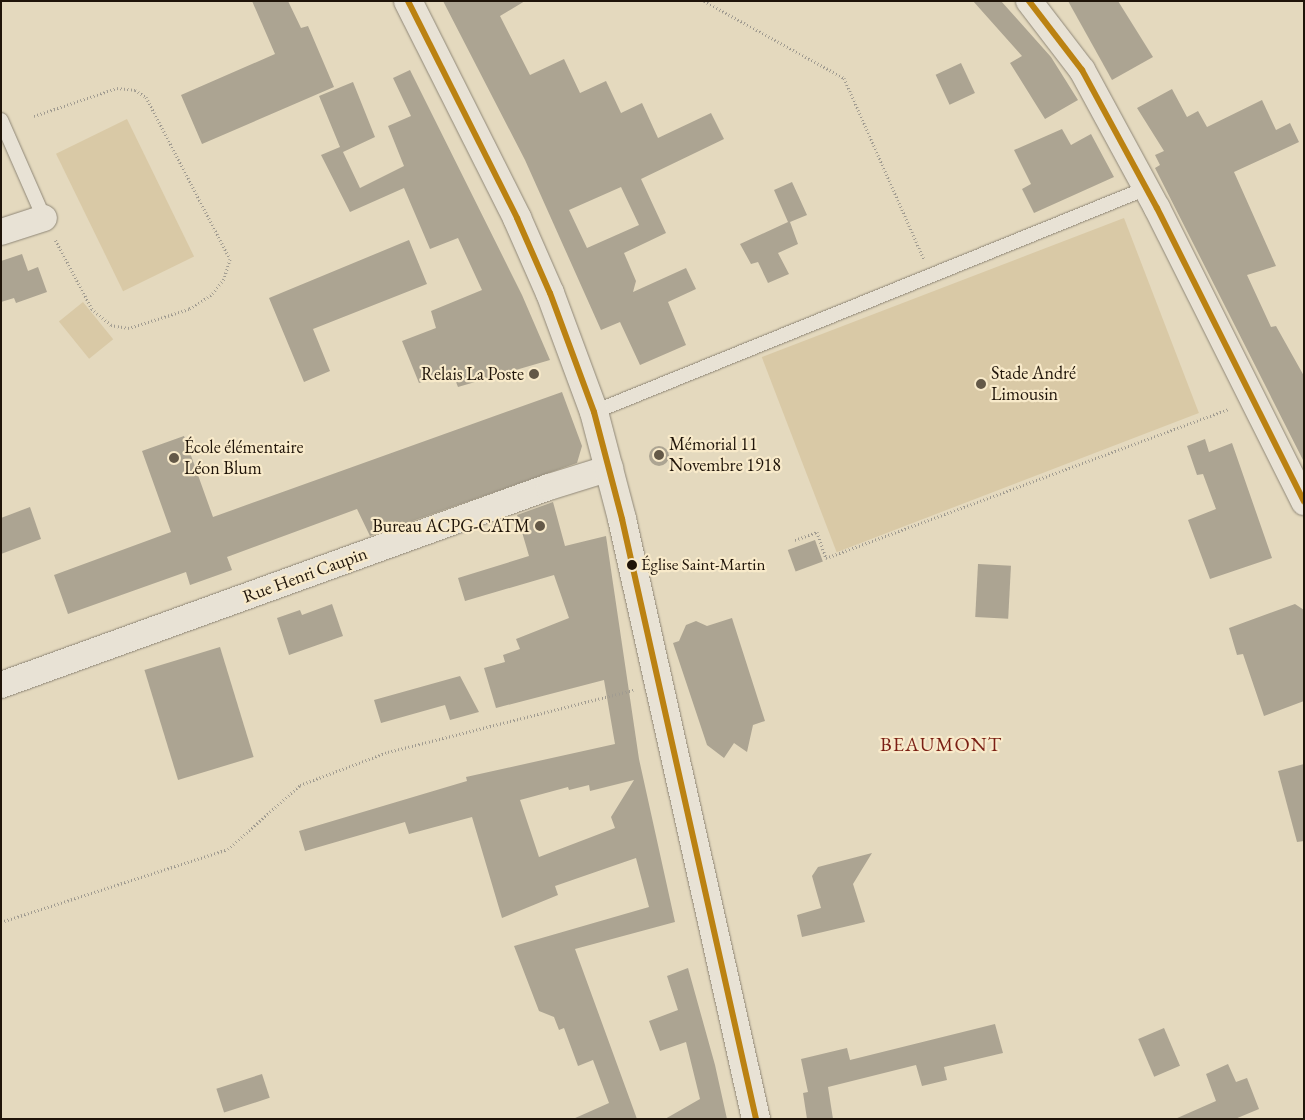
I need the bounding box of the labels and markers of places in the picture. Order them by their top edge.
place label: Relais La Poste [421,363,524,385]
place label: Stade André Limousin [991,363,1076,406]
marker: Relais La Poste [528,368,540,380]
marker: Stade André Limousin [975,378,987,390]
place label: Mémorial 11 Novembre 1918 [669,434,781,476]
place label: École élémentaire Léon Blum [184,437,303,479]
marker: Mémorial 11 Novembre 1918 [653,449,665,461]
marker: École élémentaire Léon Blum [168,452,180,464]
place label: Bureau ACPG-CATM [372,515,530,537]
marker: Bureau ACPG-CATM [534,520,546,532]
place label: Église Saint-Martin [641,555,765,575]
marker: Église Saint-Martin [627,560,637,570]

